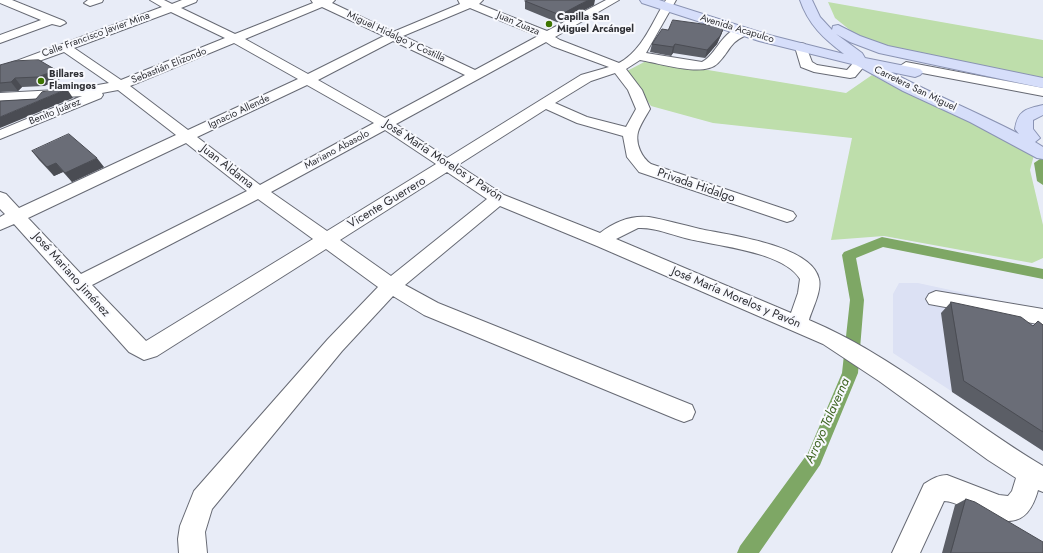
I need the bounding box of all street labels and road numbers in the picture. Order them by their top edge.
street label: Miguel Hidalgo y Costilla [345,9,447,65]
street label: Calle Francisco Javier Mina [40,10,152,60]
street label: Juan Zuaza [495,10,541,38]
street label: Avenida Acapulco [699,12,775,46]
street label: Sebastián Elizondo [130,45,208,87]
street label: Carretera San Miguel [872,64,958,114]
street label: Ignacio Allende [206,93,272,131]
street label: Benito Juárez [27,96,83,128]
street label: José María Morelos y Pavón [381,117,505,205]
street label: Mariano Abasolo [302,128,372,172]
street label: Juan Aldama [198,142,256,192]
street label: Privada Hidalgo [655,166,737,206]
street label: Vicente Guerrero [345,174,429,232]
street label: José Mariano Jiménez [29,230,113,320]
street label: José María Morelos y Pavón [669,264,803,332]

